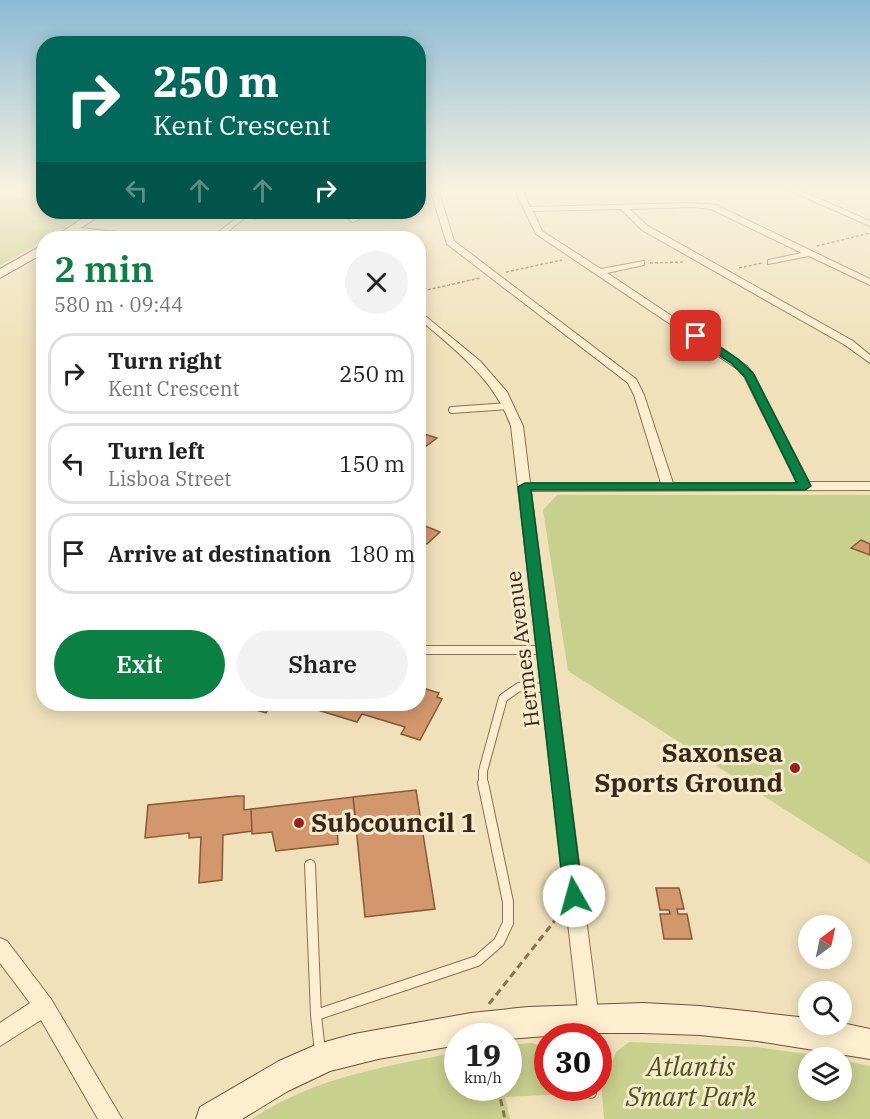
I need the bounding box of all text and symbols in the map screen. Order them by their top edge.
text: 250 m [153,54,279,109]
icon: right [54,60,132,138]
text: Kent Crescent [153,107,331,142]
icon: left [120,174,153,207]
icon: ahead [183,174,216,207]
icon: ahead [246,174,279,207]
icon: right [309,174,342,207]
text: 2 min [54,245,154,292]
button: close [345,251,408,314]
text: 580 m · 09:44 [54,291,183,318]
pin [670,310,721,361]
icon: arrive [679,319,712,352]
text: Turn right [108,346,222,375]
icon: right [57,357,90,390]
text: 250 m [339,359,405,388]
text: Kent Crescent [108,375,240,402]
text: Turn left [108,436,204,465]
icon: left [57,447,90,480]
text: 150 m [339,449,405,478]
text: Lisboa Street [108,465,231,492]
icon: arrive [57,537,90,570]
text: Arrive at destination [108,539,331,568]
text: 180 m [349,539,415,568]
street label: Hermes Avenue [499,569,545,729]
button: Exit [54,630,225,699]
button: Share [237,630,408,699]
place label: Saxonsea Sports Ground [594,735,783,799]
marker: Saxonsea Sports Ground [788,761,802,775]
place label: Subcouncil 1 [311,805,476,839]
marker: Subcouncil 1 [292,816,306,830]
position arrow [542,864,606,928]
north arrow [798,915,852,969]
map controls [798,915,852,1101]
button: search [798,981,852,1035]
speed limit sign: 30 [534,1023,612,1101]
text: 19 [465,1035,501,1074]
button: layers [798,1047,852,1101]
park label: Atlantis Smart Park [625,1049,756,1113]
text: km/h [464,1068,502,1087]

